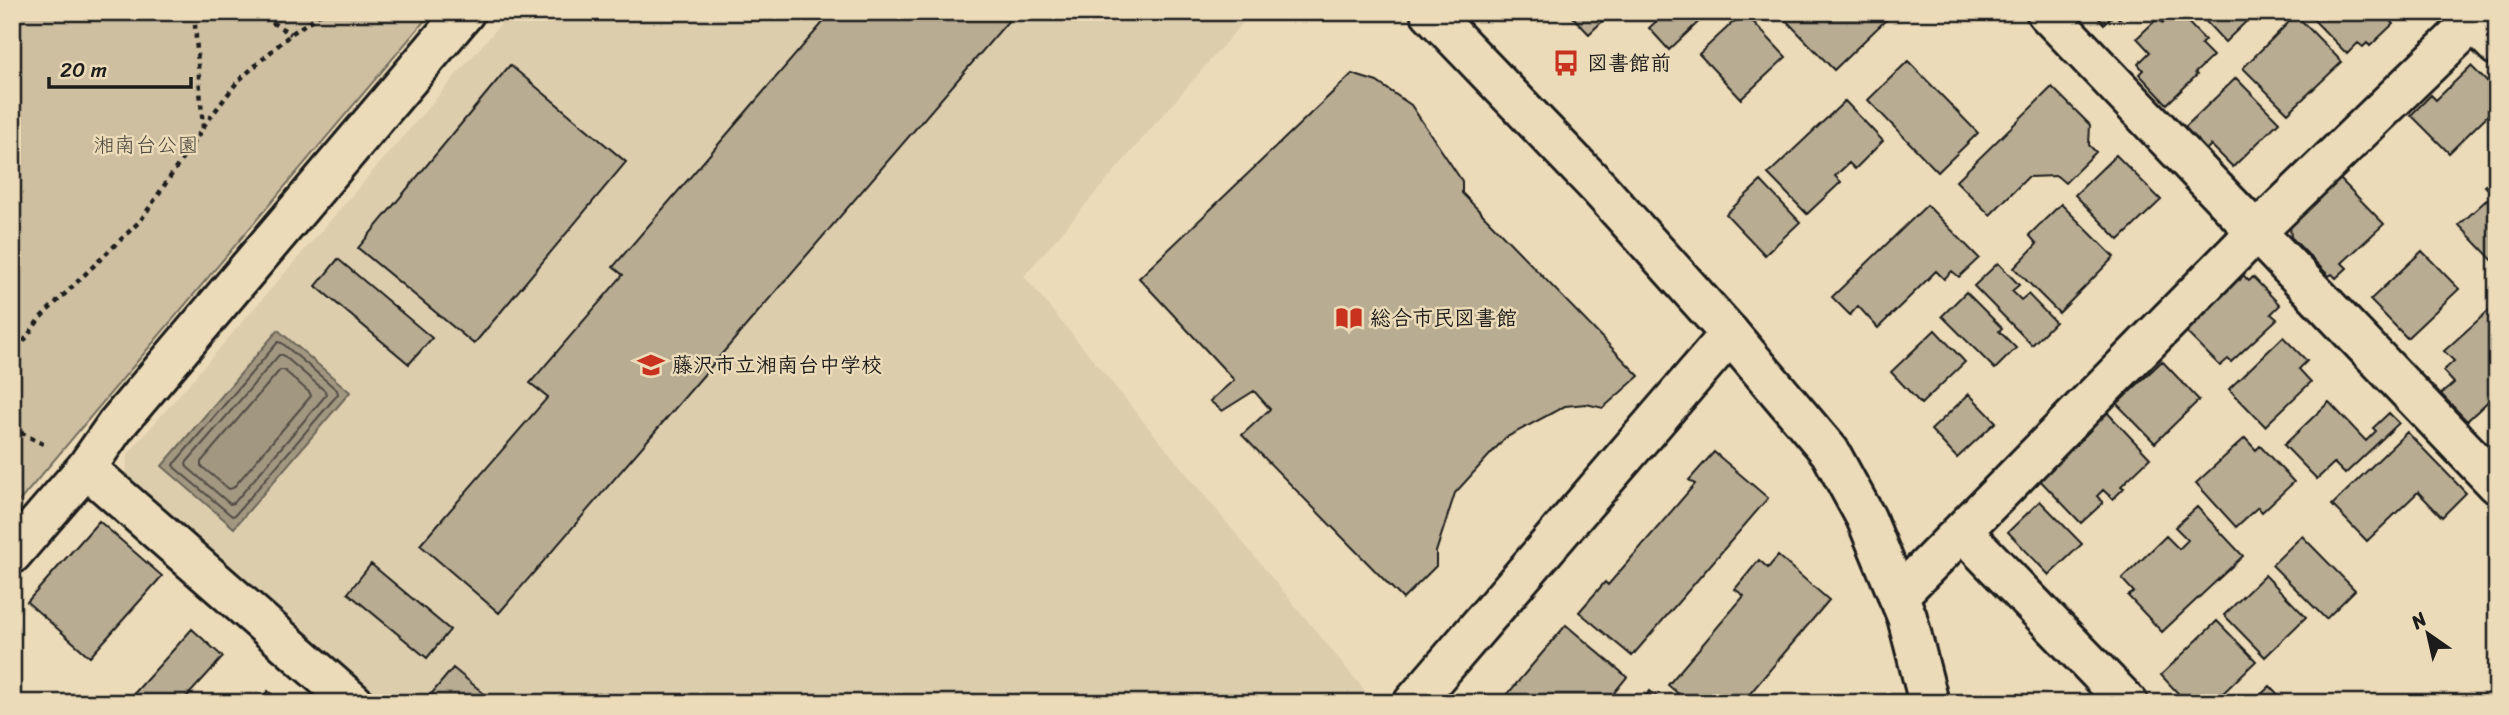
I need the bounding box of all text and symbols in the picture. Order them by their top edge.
place label: 図書館前 [1587,44,1671,82]
scale bar [49,46,191,90]
bus stop icon: 図書館前 [1551,48,1581,78]
text: 20 m [60,51,107,89]
park label: 湘南台公園 [94,126,199,164]
place label: 総合市民図書館 [1370,299,1517,337]
library icon: 総合市民図書館 [1334,303,1364,333]
place label: 藤沢市立湘南台中学校 [672,346,882,384]
school or university icon: 藤沢市立湘南台中学校 [636,350,666,380]
north arrow [2394,600,2464,670]
text: N [2403,602,2434,638]

